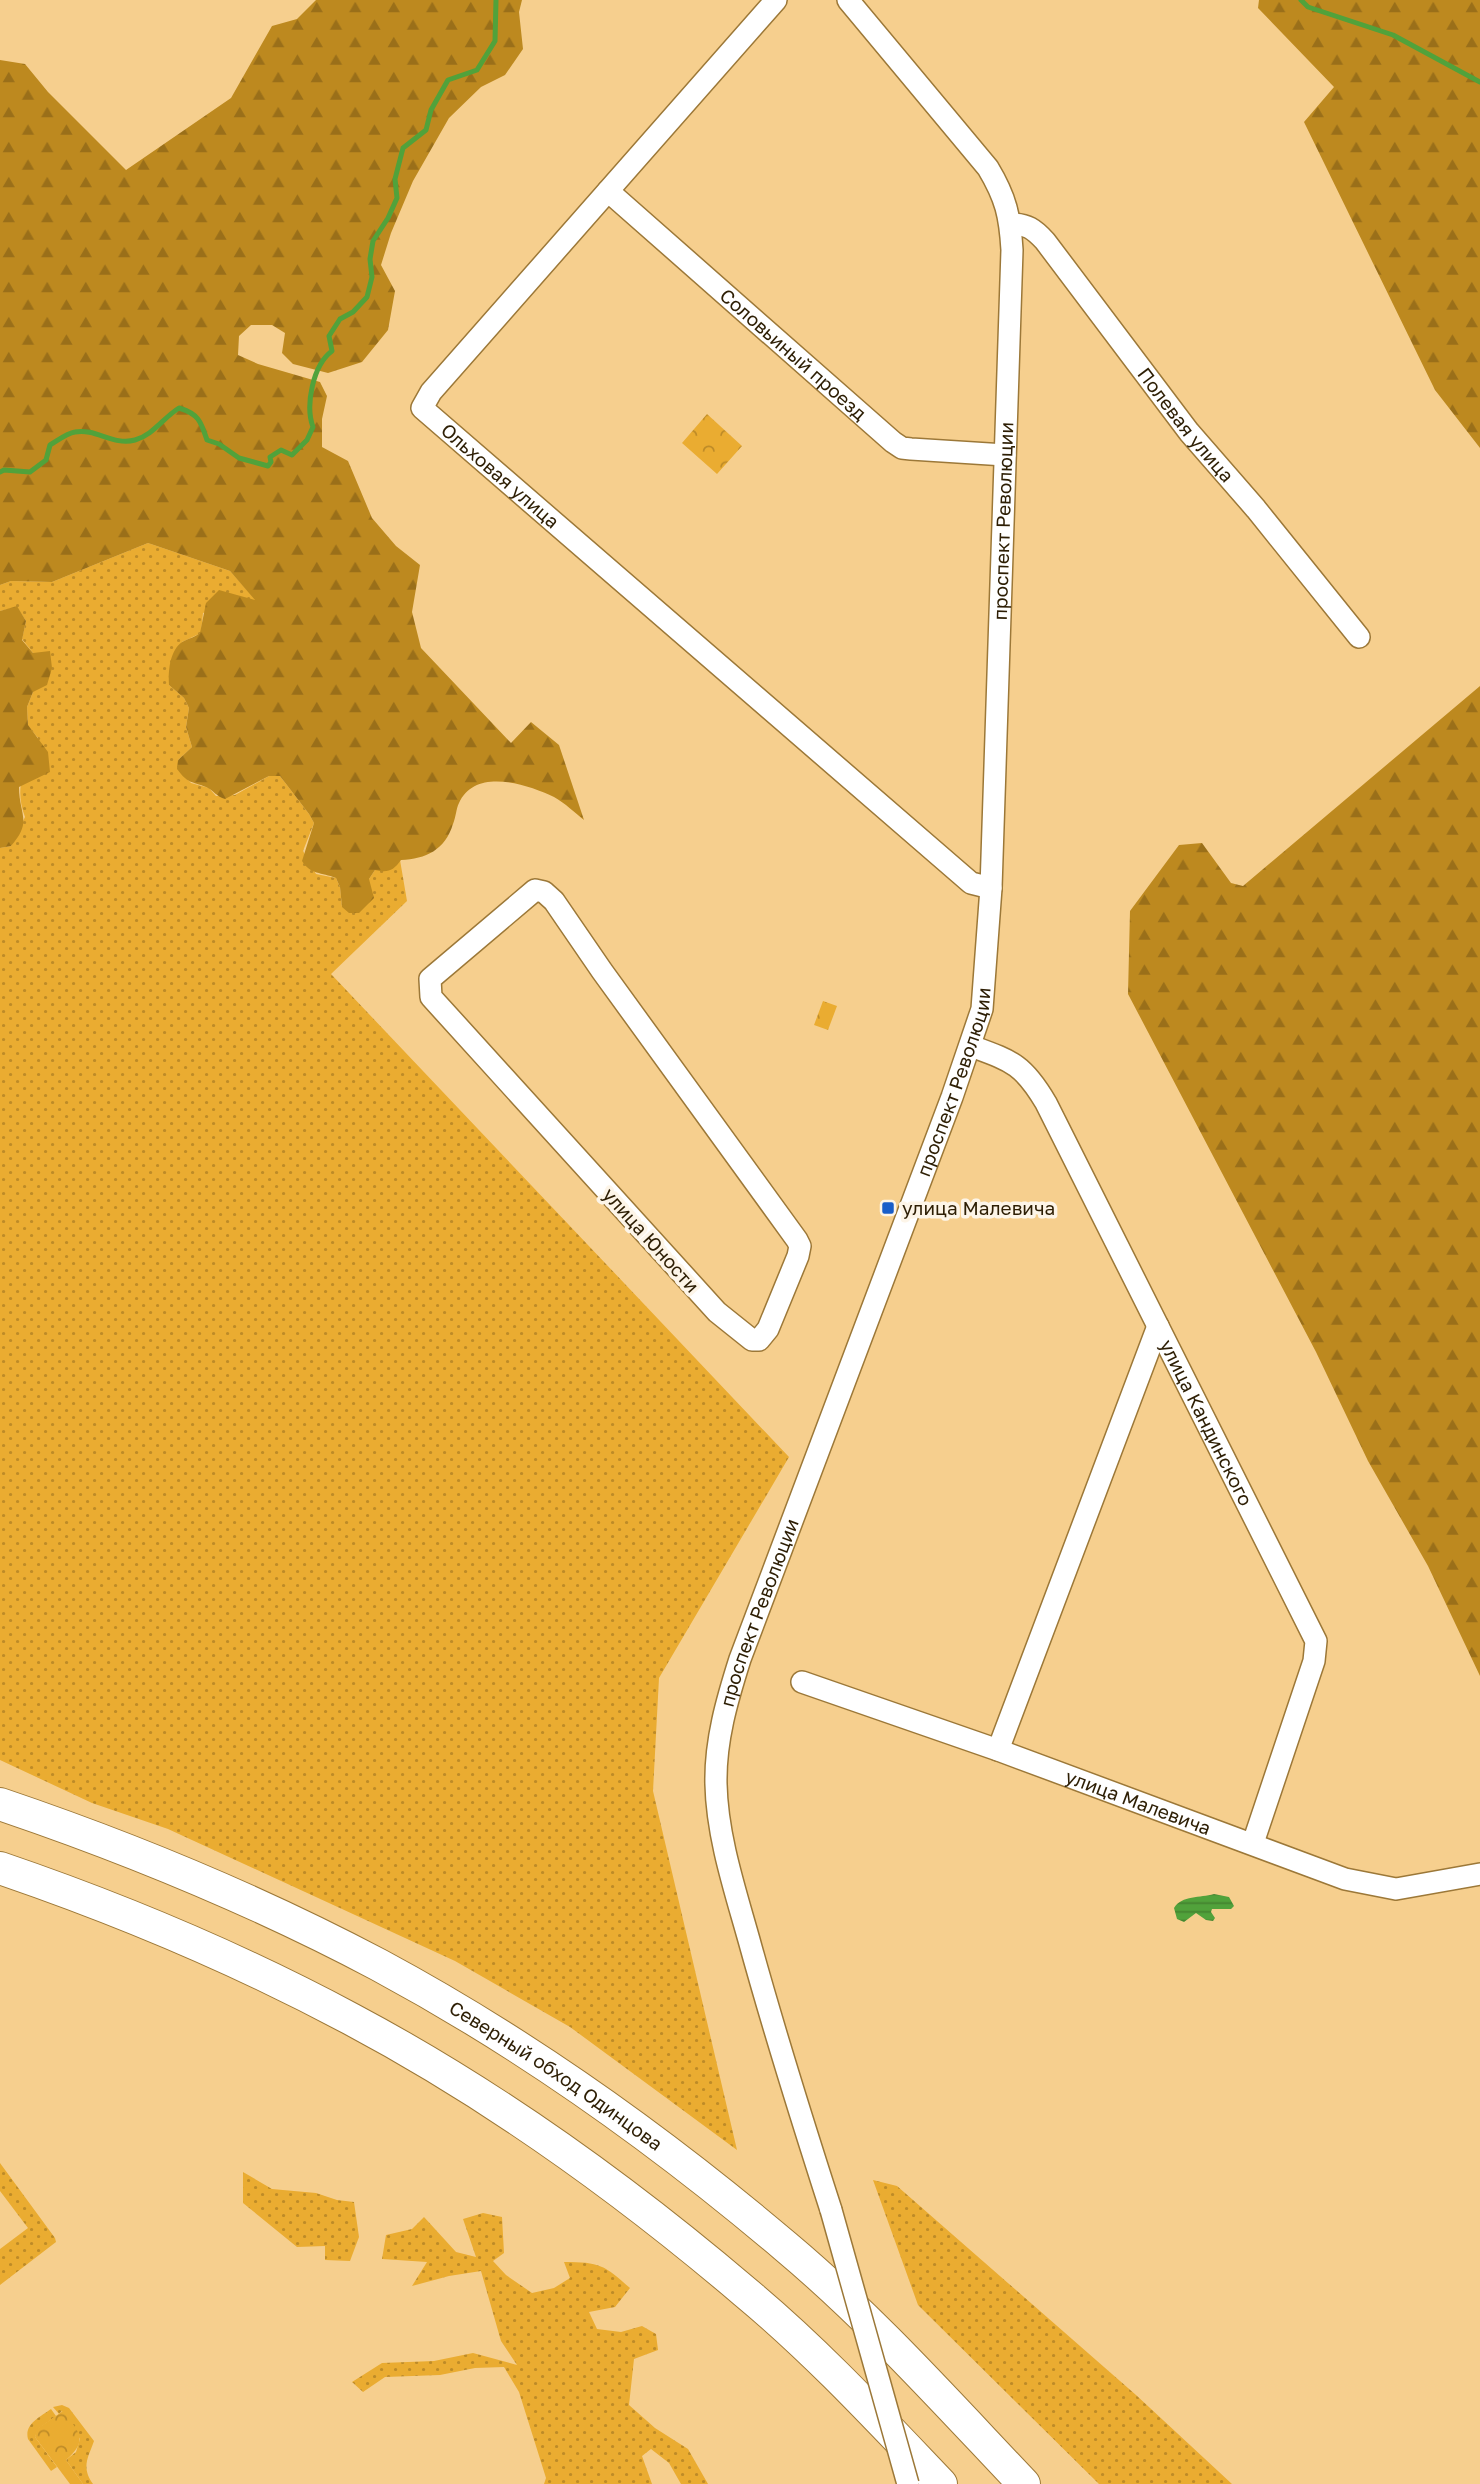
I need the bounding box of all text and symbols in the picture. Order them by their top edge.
street label: Соловьиный проезд [716,283,872,425]
street label: Полевая улица [1133,363,1239,486]
street label: Ольховая улица [437,418,564,533]
street label: проспект Революции [988,422,1017,621]
street label: проспект Революции [911,987,995,1179]
street label: улица Юности [598,1183,704,1297]
place label: улица Малевича [902,1196,1055,1219]
marker: улица Малевича [880,1200,896,1216]
street label: улица Кандинского [1156,1336,1258,1509]
street label: проспект Революции [715,1515,803,1709]
street label: улица Малевича [1062,1764,1214,1839]
street label: Северный обход Одинцова [445,1995,667,2155]

